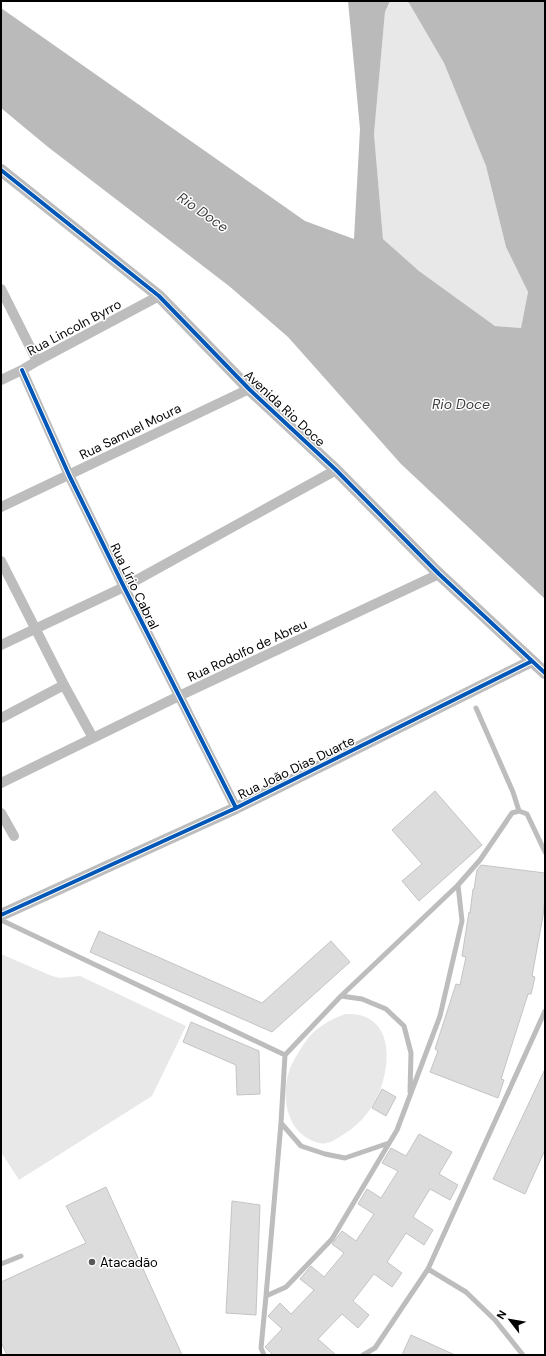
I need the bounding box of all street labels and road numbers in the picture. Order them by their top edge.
street label: Rua Lincoln Byrro [24,295,125,359]
street label: Avenida Rio Doce [241,366,329,450]
street label: Rua Samuel Moura [77,399,184,463]
street label: Rua Lírio Cabral [106,540,163,632]
street label: Rua Rodolfo de Abreu [185,615,310,686]
street label: Rua João Dias Duarte [235,732,357,803]

